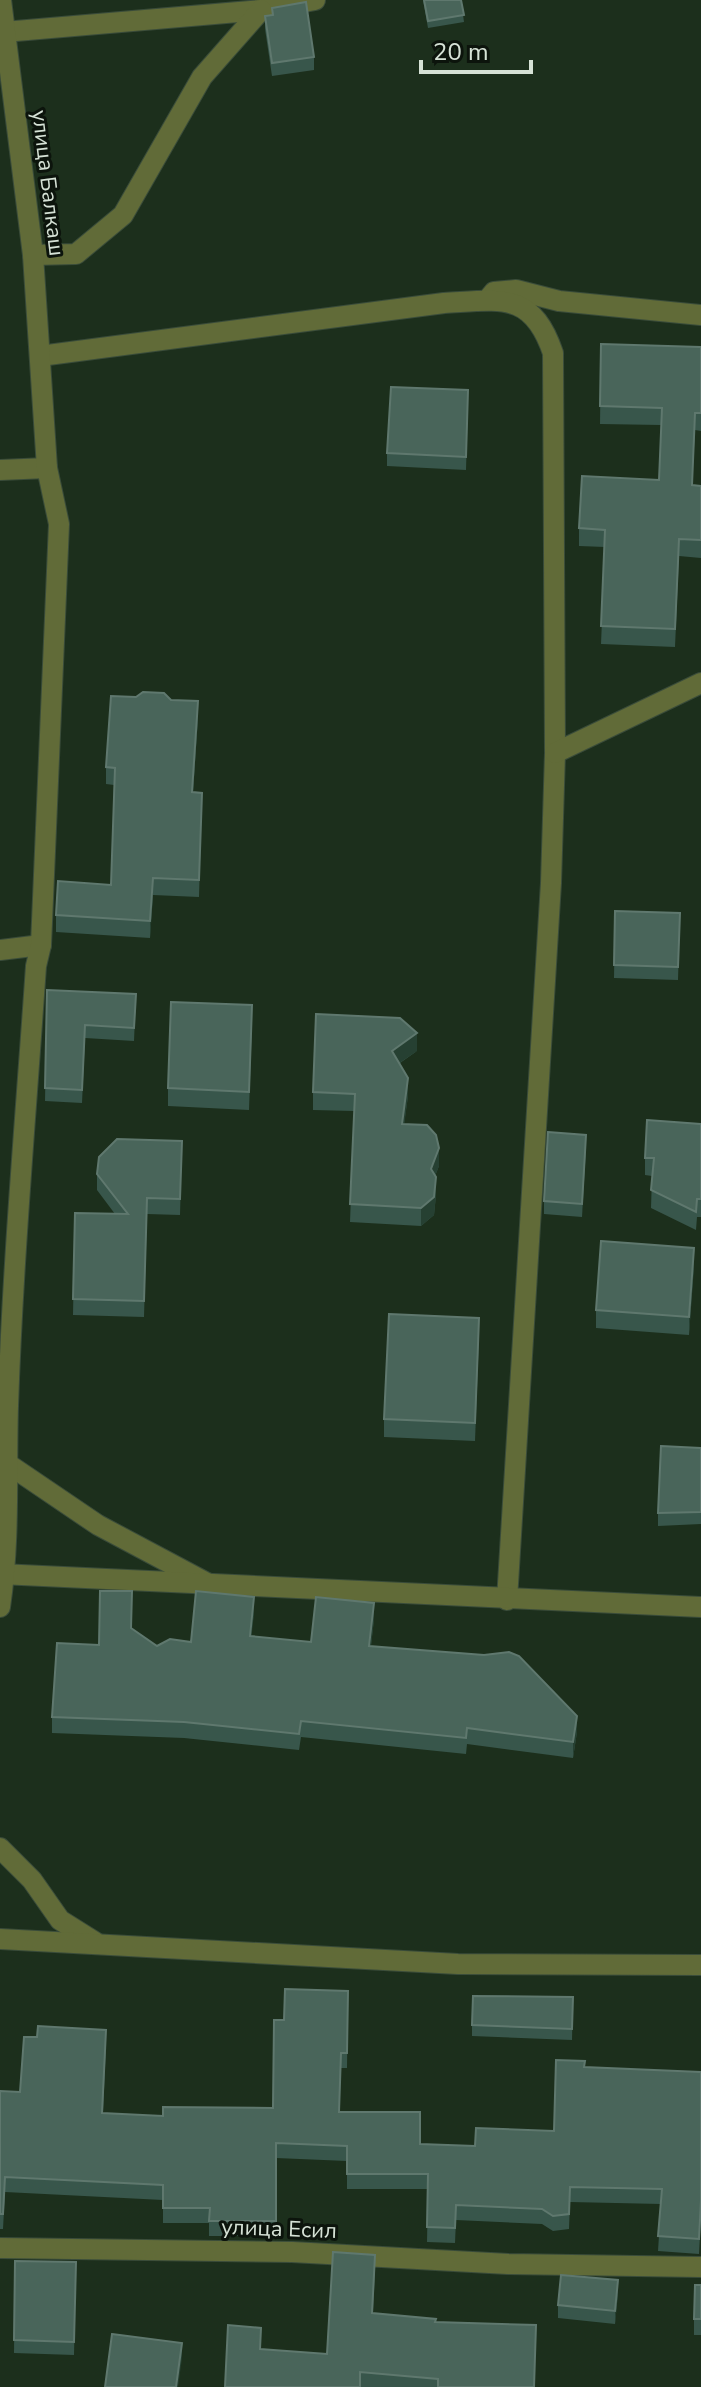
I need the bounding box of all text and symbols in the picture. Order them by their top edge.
scale bar [421,24,531,74]
text: 20 m [433,36,489,68]
street label: улица Балкаш [24,108,72,258]
street label: улица Есил [221,2212,337,2246]

